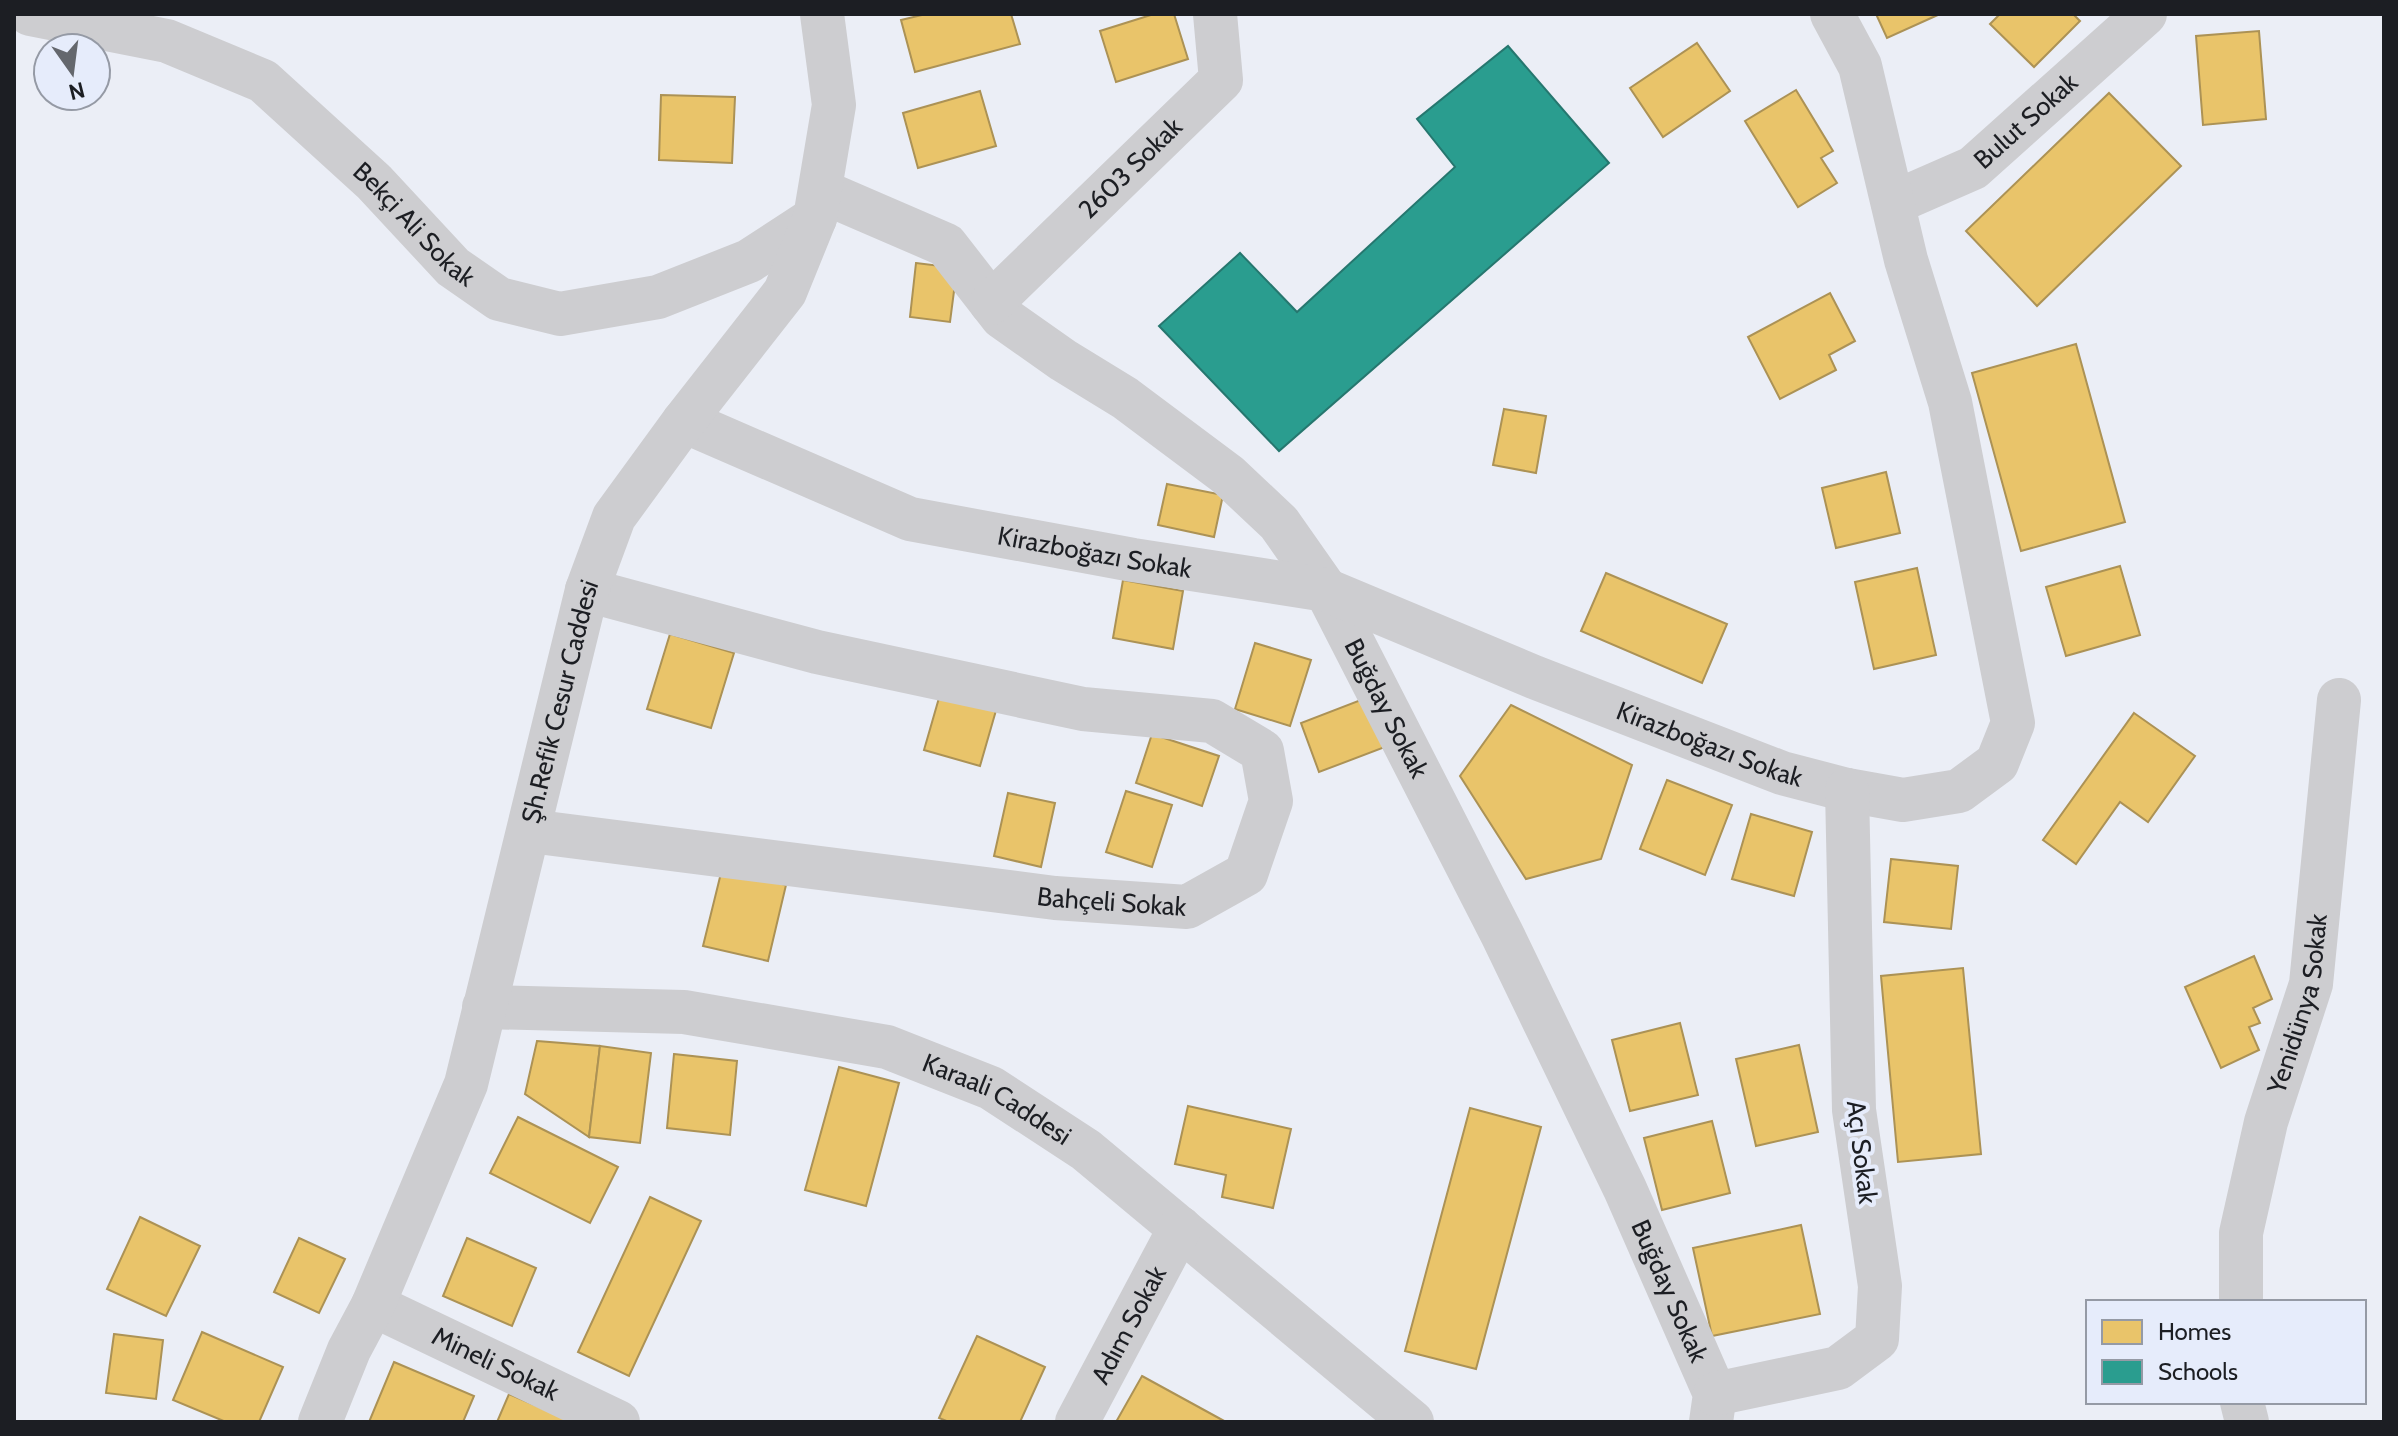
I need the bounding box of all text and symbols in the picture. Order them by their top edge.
north arrow [32,32,112,112]
street label: Bulut Sokak [1967,66,2084,176]
text: N [66,76,88,106]
street label: 2603 Sokak [1072,110,1189,225]
street label: Bekçi Ali Sokak [347,155,481,294]
street label: Kirazboğazı Sokak [995,519,1194,585]
street label: Şh.Refik Cesur Caddesi [514,575,605,827]
street label: Buğday Sokak [1337,633,1436,784]
street label: Kirazboğazı Sokak [1612,695,1806,794]
street label: Bahçeli Sokak [1035,880,1188,923]
street label: Yenidünya Sokak [2260,912,2334,1099]
street label: Karaali Caddesi [918,1047,1077,1152]
street label: Açı Sokak [1840,1098,1884,1206]
street label: Buğday Sokak [1624,1215,1715,1367]
street label: Adım Sokak [1084,1260,1173,1390]
legend [2086,1300,2366,1404]
text: Homes [2158,1317,2231,1346]
street label: Mineli Sokak [427,1320,565,1408]
text: Schools [2158,1357,2238,1386]

